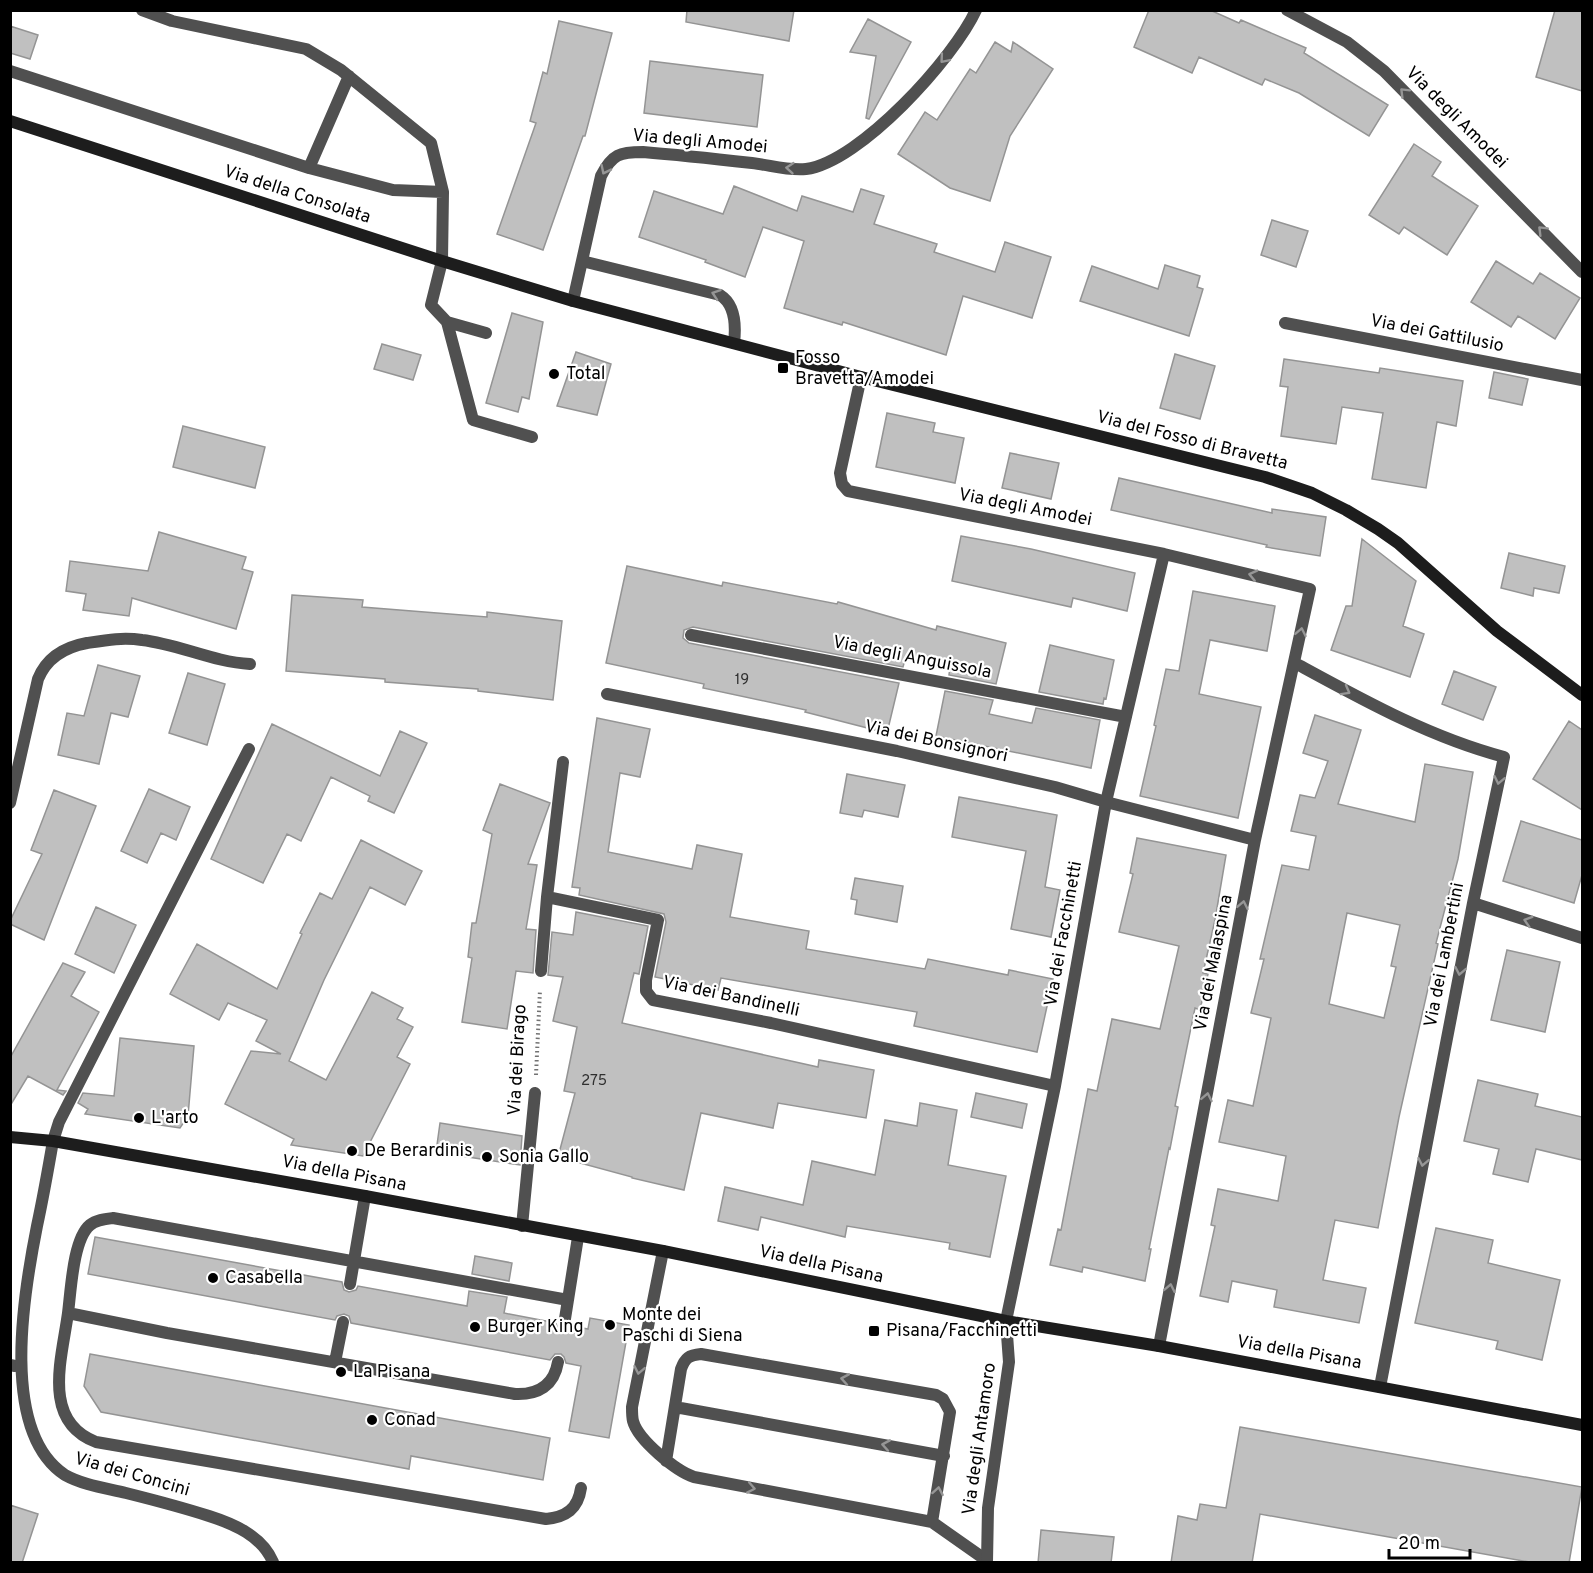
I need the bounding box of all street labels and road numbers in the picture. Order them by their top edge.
street label: Via degli Amodei [1400,62,1512,174]
street label: Via degli Amodei [631,125,769,159]
street label: Via della Consolata [221,160,373,230]
street label: Via dei Gattilusio [1368,310,1506,358]
street label: Via del Fosso di Bravetta [1094,406,1290,476]
street label: Via degli Amodei [956,484,1094,532]
street label: Via degli Anguissola [831,631,993,685]
street label: Via dei Bonsignori [862,716,1010,768]
street label: Via dei Facchinetti [1040,859,1088,1009]
street label: Via dei Lambertini [1420,881,1470,1029]
street label: Via dei Malaspina [1189,893,1239,1033]
street label: Via dei Bandinelli [660,971,802,1023]
street label: Via dei Birago [504,1004,532,1116]
street label: Via della Pisana [280,1151,408,1197]
street label: Via della Pisana [757,1241,885,1289]
street label: Via della Pisana [1235,1331,1363,1375]
street label: Via degli Antamoro [958,1361,1002,1517]
street label: Via dei Concini [72,1448,192,1502]

